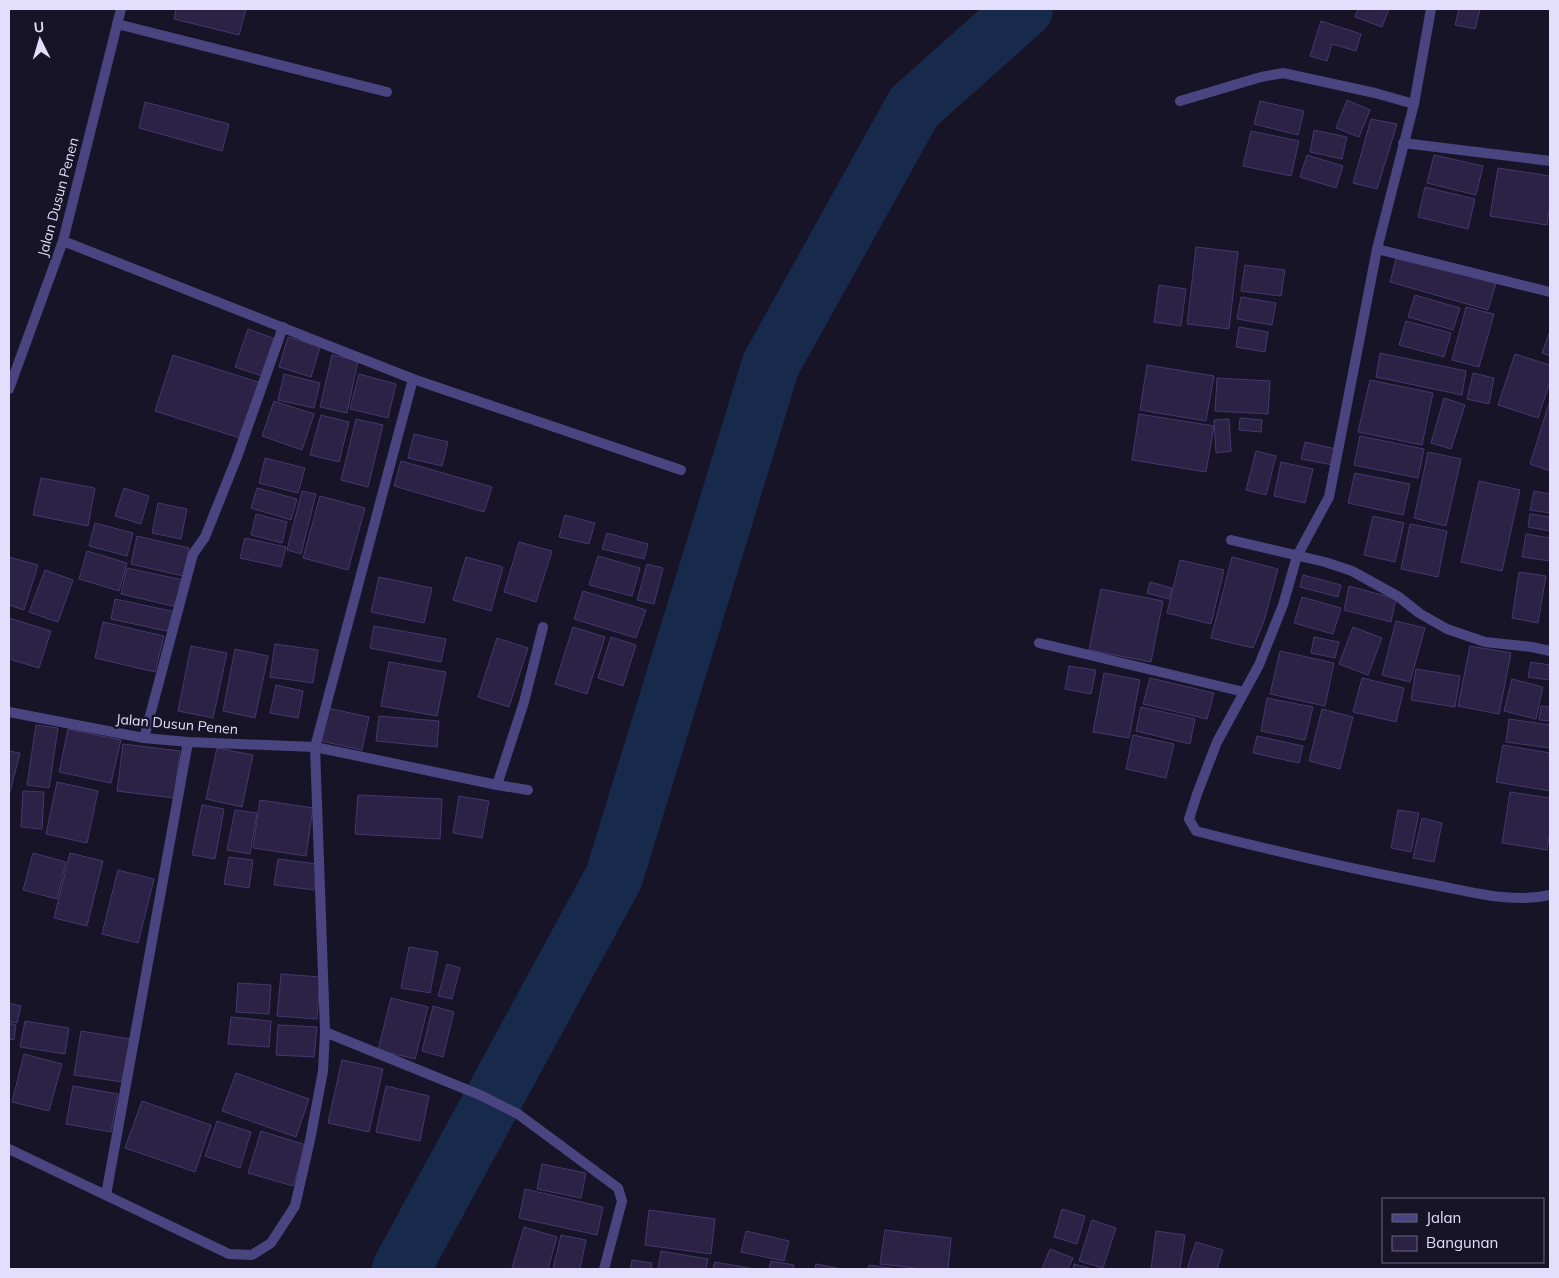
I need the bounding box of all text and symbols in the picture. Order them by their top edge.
north arrow [15,15,65,65]
text: U [33,18,45,36]
street label: Jalan Dusun Penen [33,136,83,258]
street label: Jalan Dusun Penen [115,710,239,738]
legend [1382,1198,1544,1263]
text: Jalan [1426,1208,1461,1227]
text: Bangunan [1426,1233,1498,1252]

